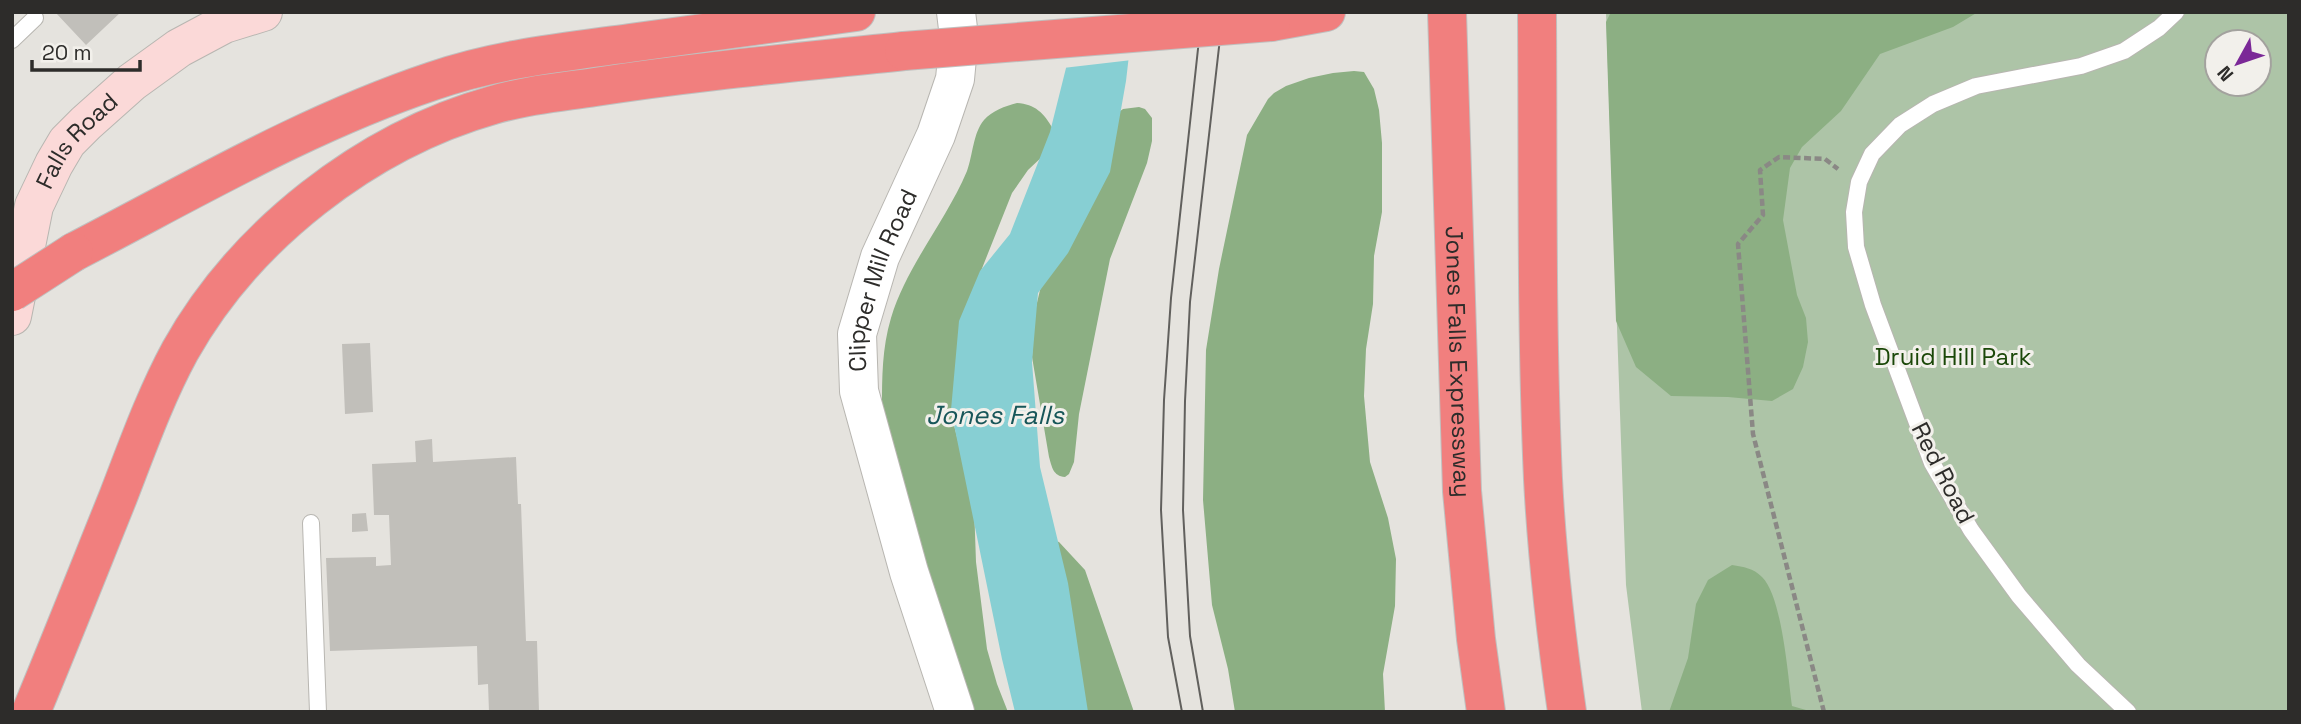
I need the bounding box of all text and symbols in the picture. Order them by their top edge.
scale bar [32,28,140,72]
north arrow [2203,28,2273,98]
text: 20 m [42,39,92,66]
text: N [2212,61,2239,87]
street label: Falls Road [28,86,124,194]
street label: Clipper Mill Road [841,184,924,372]
street label: Jones Falls Expressway [1439,225,1478,498]
park label: Druid Hill Park [1875,341,2031,372]
water label: Jones Falls [926,398,1065,432]
street label: Red Road [1905,417,1982,529]

